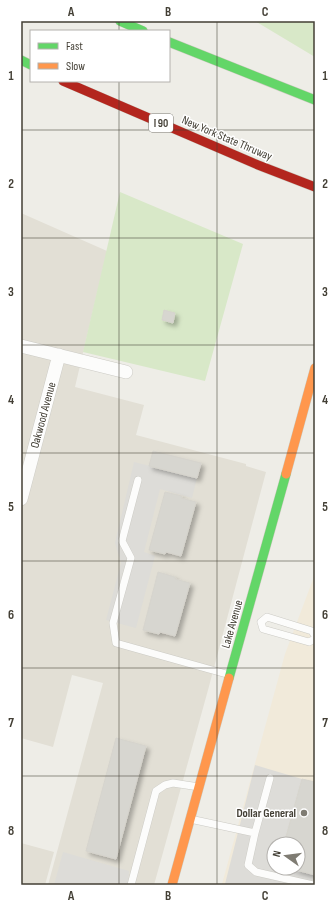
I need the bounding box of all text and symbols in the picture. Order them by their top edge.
text: A [67,4,75,20]
text: B [165,4,171,20]
text: C [262,4,269,20]
legend [30,30,170,82]
text: Fast [66,39,83,54]
text: Slow [66,59,85,74]
text: 1 [8,68,14,84]
text: 1 [322,68,328,84]
street label: New York State Thruway [179,113,275,164]
road number: I 90 [149,114,173,132]
text: 2 [8,176,14,192]
text: 2 [322,176,328,192]
text: 3 [8,284,14,300]
text: 3 [322,284,328,300]
street label: Oakwood Avenue [27,380,60,450]
text: 4 [8,392,14,408]
text: 4 [322,392,328,408]
text: 5 [8,499,14,515]
text: 5 [322,499,328,515]
street label: Lake Avenue [218,598,247,650]
text: 6 [8,607,14,623]
text: 6 [322,607,328,623]
text: 7 [8,715,14,731]
text: 7 [322,715,328,731]
place label: Dollar General [236,806,296,821]
marker: Dollar General [299,808,309,818]
text: 8 [8,823,14,839]
text: 8 [322,823,328,839]
north arrow [266,836,306,876]
text: N [270,849,284,858]
text: A [67,888,75,904]
text: B [165,888,171,904]
text: C [262,888,269,904]

